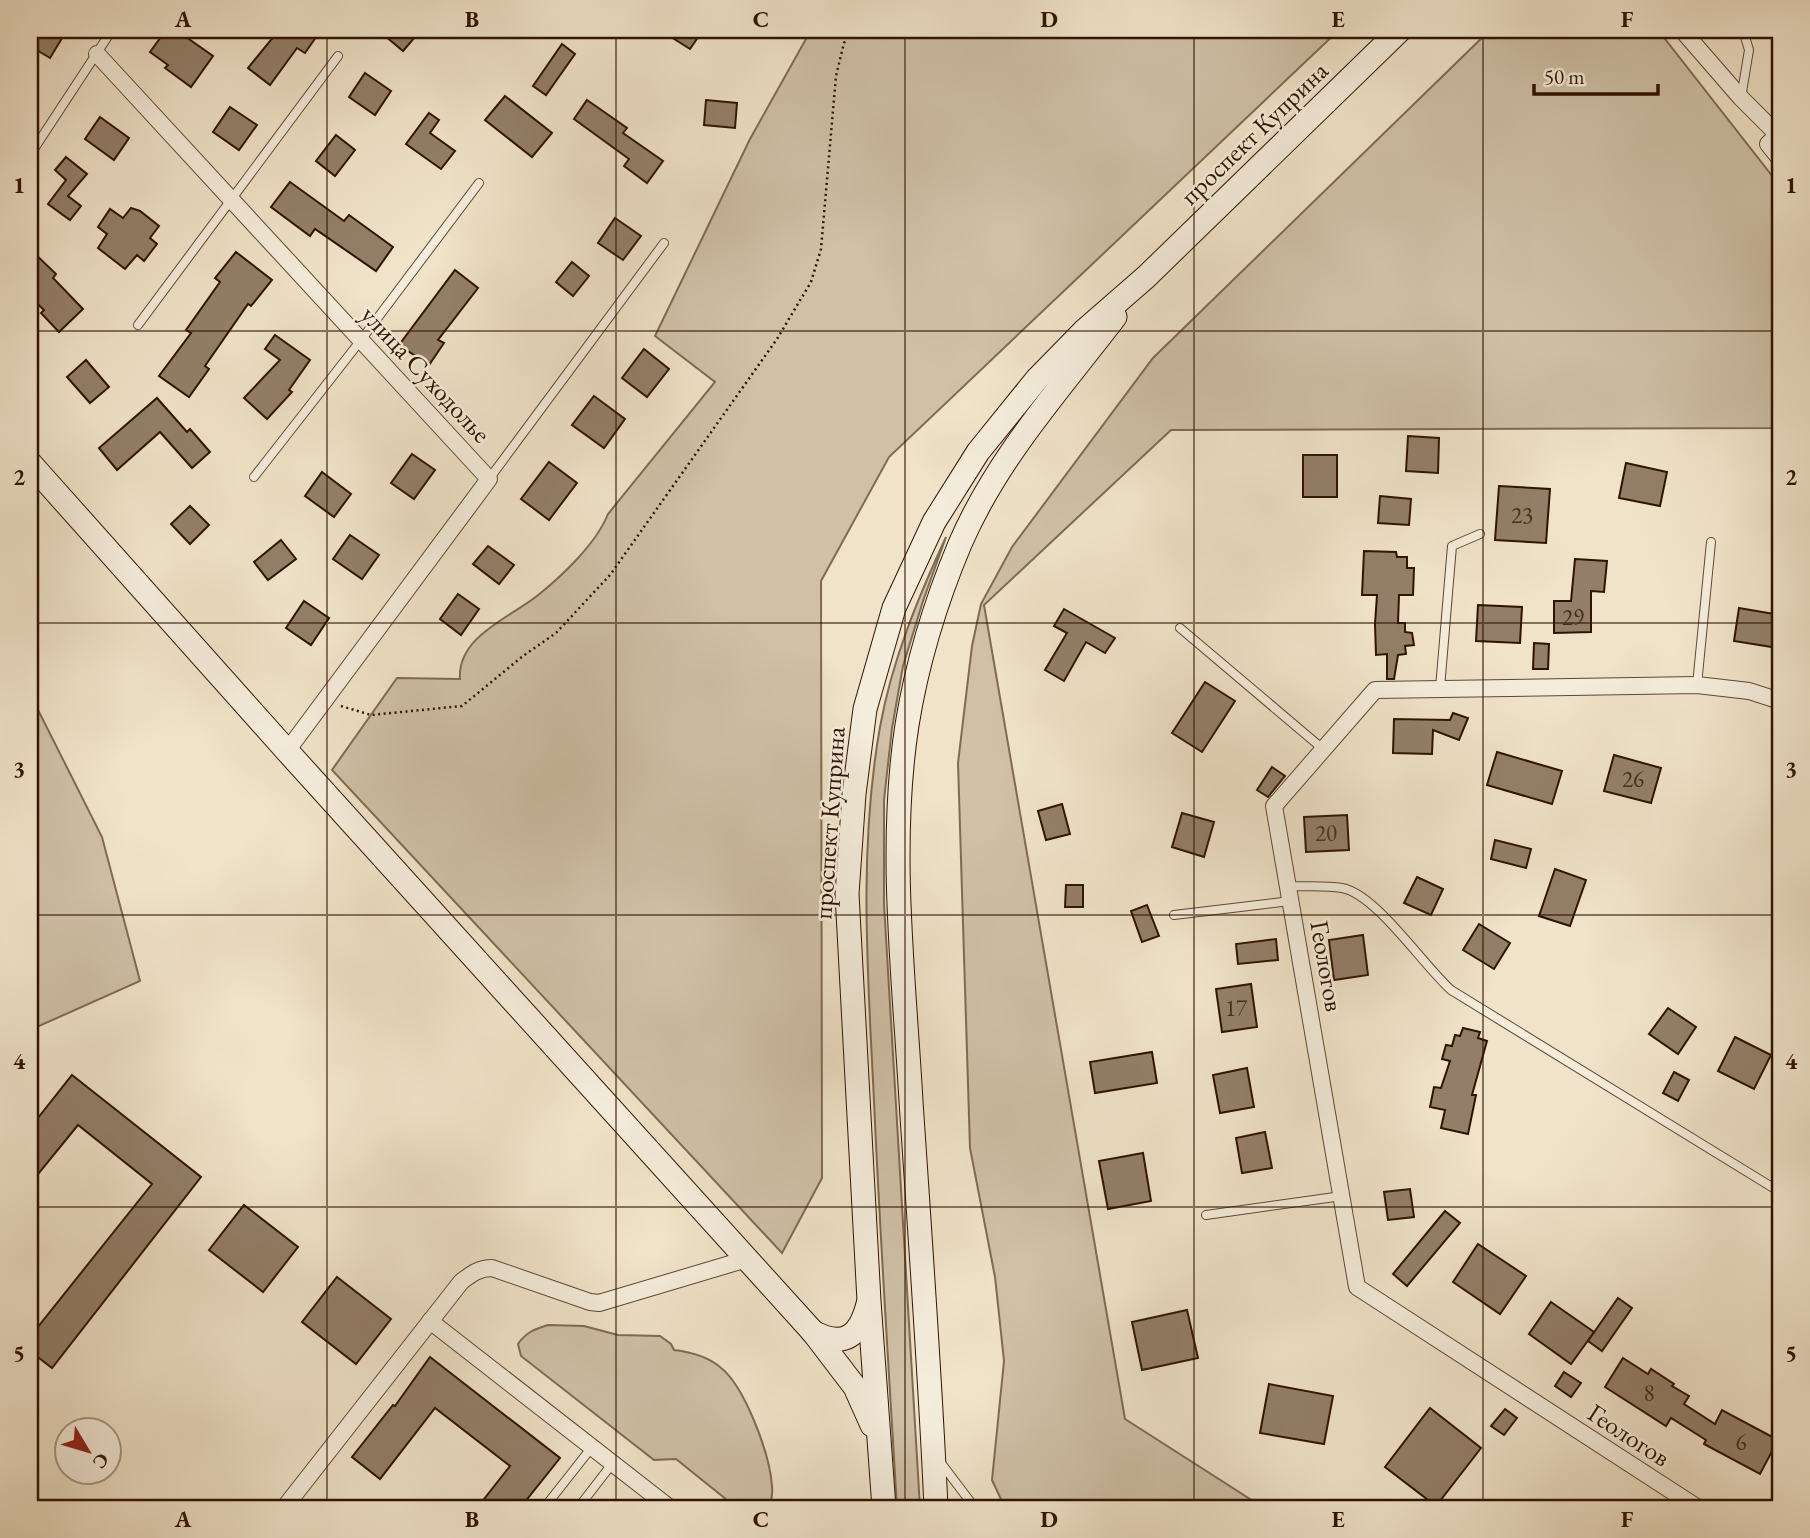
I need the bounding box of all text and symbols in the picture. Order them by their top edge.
text: A [174,4,192,34]
text: B [465,4,479,34]
text: C [753,4,769,34]
text: D [1040,4,1058,34]
text: E [1331,4,1345,34]
text: F [1621,4,1634,34]
scale bar [1534,52,1658,96]
street label: проспект Куприна [1173,53,1336,212]
text: 50 m [1544,63,1585,90]
text: 1 [13,170,25,200]
text: 1 [1785,170,1797,200]
street label: улица Суходолье [354,298,498,450]
text: 2 [13,462,25,492]
text: 2 [1785,462,1797,492]
house number: 23 [1511,500,1533,530]
house number: 29 [1562,602,1584,632]
street label: проспект Куприна [805,725,853,920]
text: 3 [13,754,25,784]
text: 3 [1785,754,1797,784]
house number: 26 [1622,764,1644,794]
house number: 20 [1315,818,1337,848]
street label: Геологов [1302,918,1352,1014]
house number: 17 [1225,993,1248,1023]
text: 4 [13,1046,26,1076]
text: 4 [1785,1046,1798,1076]
text: 5 [13,1338,25,1368]
text: 5 [1785,1338,1797,1368]
house number: 8 [1643,1378,1655,1408]
street label: Геологов [1581,1396,1677,1474]
north arrow [52,1416,122,1486]
house number: 6 [1735,1427,1747,1457]
text: С [87,1448,115,1474]
text: A [174,1504,192,1534]
text: B [465,1504,479,1534]
text: C [753,1504,769,1534]
text: D [1040,1504,1058,1534]
text: E [1331,1504,1345,1534]
text: F [1621,1504,1634,1534]

